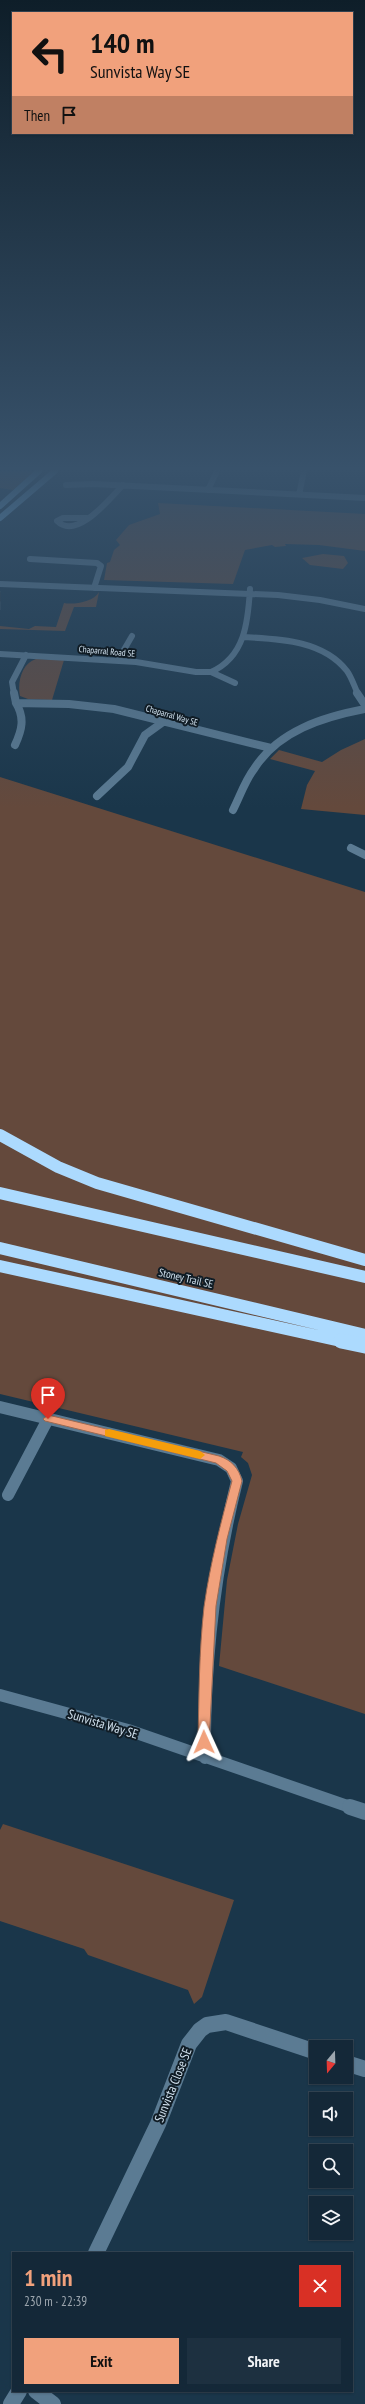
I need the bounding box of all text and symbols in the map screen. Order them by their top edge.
text: 140 m [90,24,154,61]
icon: left [24,28,76,80]
text: Sunvista Way SE [90,60,190,83]
icon: arrive [58,104,80,126]
text: Then [24,106,50,125]
street label: Chaparral Road SE [78,643,136,659]
street label: Chaparral Way SE [145,702,199,728]
street label: Stoney Trail SE [157,1265,215,1291]
pin [31,1378,65,1419]
icon: arrive [37,1384,59,1406]
street label: Sunvista Way SE [66,1705,140,1743]
position arrow [183,1721,225,1763]
north arrow [309,2040,353,2084]
map controls [309,2040,353,2240]
street label: Sunvista Close SE [150,2045,196,2125]
button: sound [309,2092,353,2136]
button: search [309,2144,353,2188]
button: layers [309,2196,353,2240]
text: 1 min [24,2262,72,2293]
button: close [299,2265,341,2307]
text: 230 m · 22:39 [24,2293,87,2310]
button: Exit [24,2338,179,2384]
button: Share [187,2338,341,2384]

